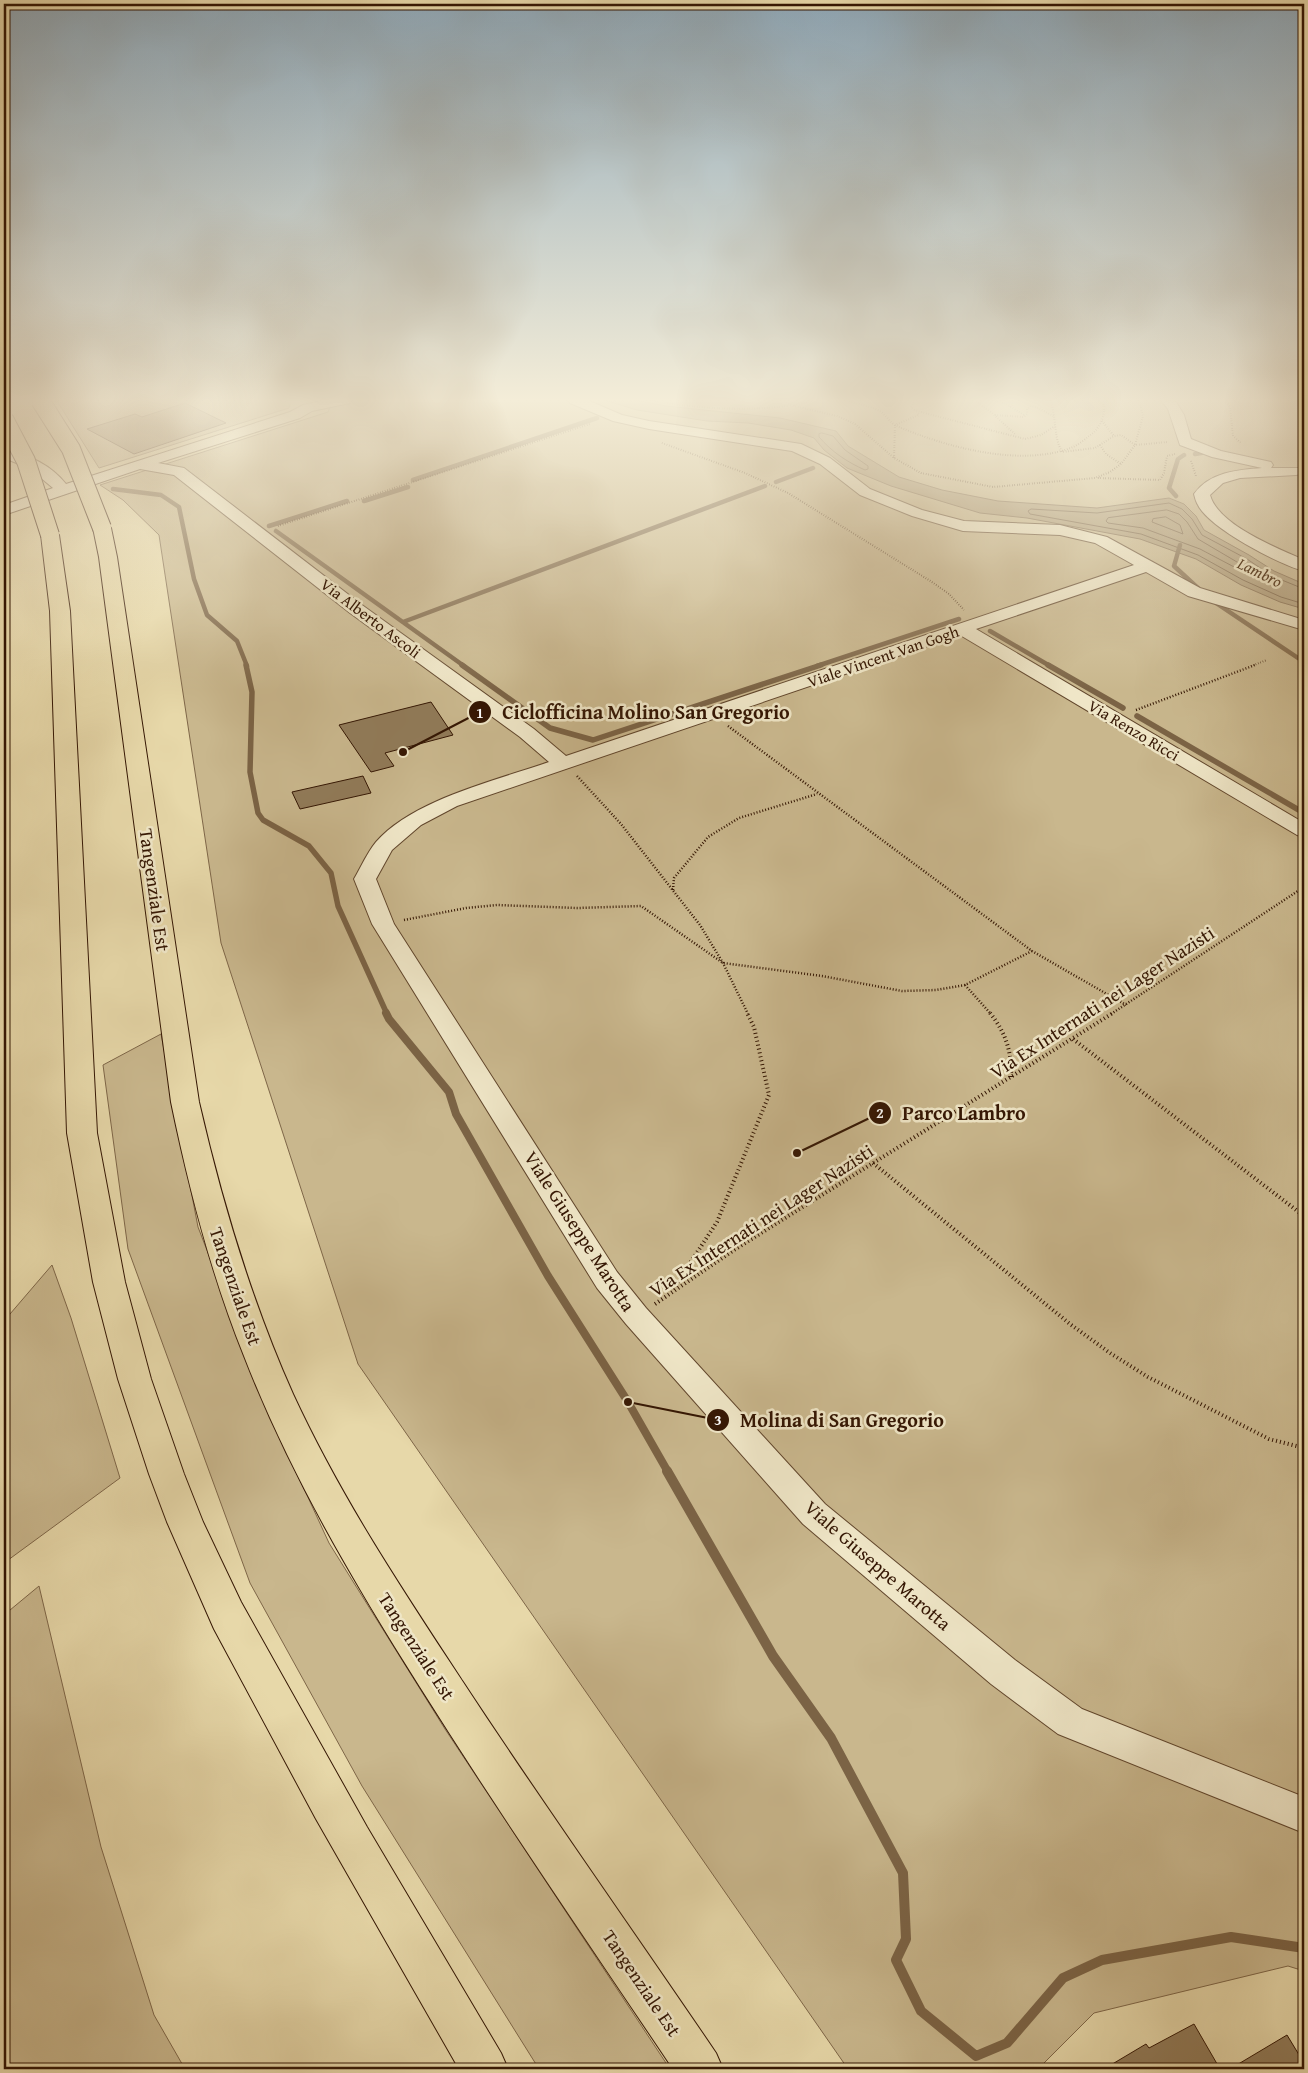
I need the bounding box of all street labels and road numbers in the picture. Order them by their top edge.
street label: Via Alberto Ascoli [316,572,427,664]
street label: Viale Vincent Van Gogh [804,619,962,693]
street label: Via Renzo Ricci [1084,693,1185,767]
street label: Tangenziale Est [133,827,177,953]
street label: Via Ex Internati nei Lager Nazisti [984,919,1220,1085]
street label: Via Ex Internati nei Lager Nazisti [643,1137,879,1303]
street label: Viale Giuseppe Marotta [518,1145,642,1317]
street label: Tangenziale Est [203,1223,269,1349]
street label: Viale Giuseppe Marotta [799,1493,957,1637]
street label: Tangenziale Est [372,1587,463,1706]
street label: Tangenziale Est [596,1924,688,2042]

